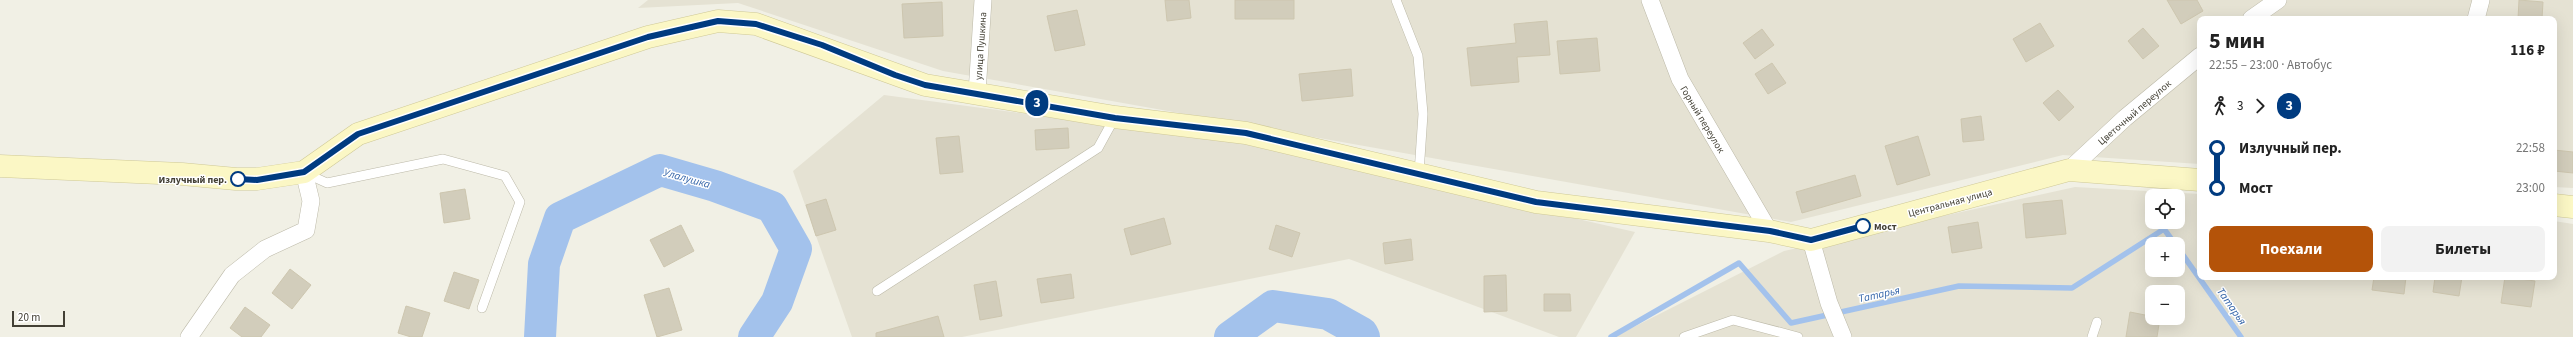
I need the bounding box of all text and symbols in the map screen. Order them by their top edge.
street label: улица Пушкина [972,12,990,81]
text: 5 мин [2209,25,2265,57]
text: 116 ₽ [2510,40,2545,61]
text: 22:55 – 23:00 · Автобус [2209,56,2332,74]
street label: Цветочный переулок [2095,77,2174,148]
street label: Горный переулок [1677,83,1728,156]
line badge: 3 [1024,90,1050,116]
text: 3 [1033,93,1041,113]
icon: walk [2209,95,2231,117]
icon: forward [2249,95,2271,117]
text: 3 [2285,96,2293,116]
text: 3 [2237,97,2243,115]
text: Излучный пер. [2239,138,2342,159]
text: 22:58 [2516,139,2545,157]
water label: Улалушка [662,165,712,192]
marker: Излучный пер. [230,171,246,187]
place label: Излучный пер. [158,173,227,187]
text: Мост [2239,178,2273,199]
text: 23:00 [2516,179,2545,197]
street label: Центральная улица [1907,185,1994,221]
map controls [2145,189,2185,325]
button: locate [2145,189,2185,229]
marker: Мост [1855,218,1871,234]
place label: Мост [1874,220,1897,234]
button: Поехали [2209,226,2373,272]
button: Билеты [2381,226,2545,272]
button: + [2145,237,2185,277]
water label: Татарья [1857,283,1901,306]
button: − [2145,285,2185,325]
water label: Татарья [2213,285,2250,328]
scale bar [12,309,65,328]
text: 20 m [18,310,40,325]

